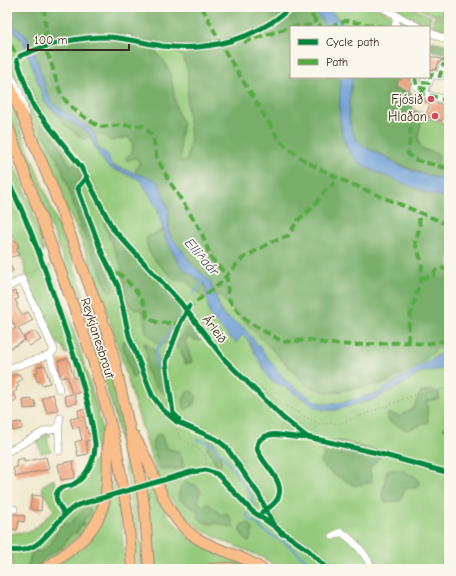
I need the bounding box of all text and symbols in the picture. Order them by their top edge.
scale bar [28,26,129,52]
legend [290,26,430,78]
text: 100 m [34,33,67,47]
text: Cycle path [326,35,379,49]
text: Path [326,55,348,69]
place label: Fjósið [391,92,423,107]
marker: Fjósið [426,94,436,104]
place label: Hlaðan [388,109,427,124]
marker: Hlaðan [430,111,440,121]
water label: Elliðaár [181,235,224,280]
street label: Reykjanesbraut [78,296,119,381]
street label: Árleið [200,311,231,346]

